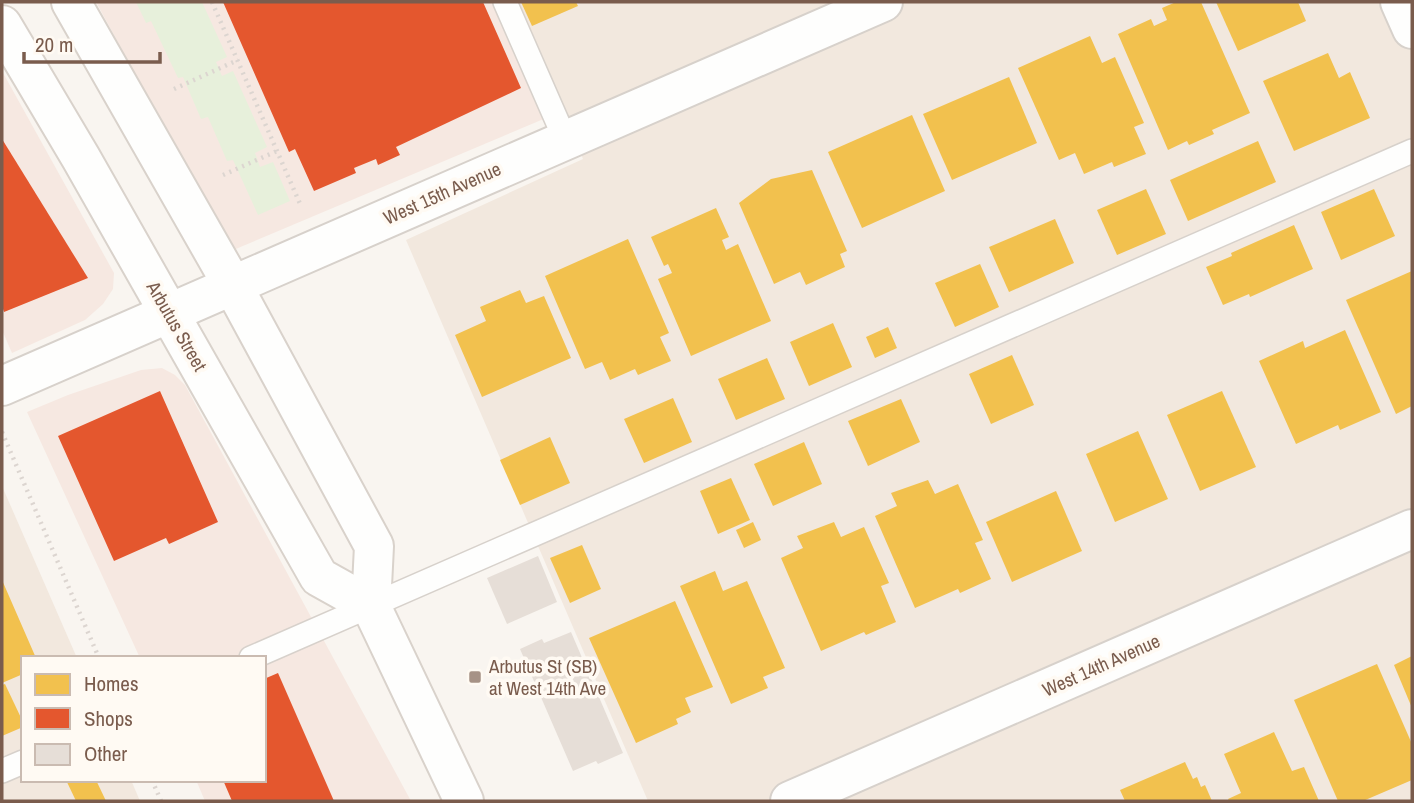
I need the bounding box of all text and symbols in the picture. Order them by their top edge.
scale bar [24,21,161,65]
text: 20 m [35,30,73,59]
street label: West 15th Avenue [379,156,505,230]
street label: Arbutus Street [140,276,213,376]
street label: West 14th Avenue [1038,628,1164,702]
place label: Arbutus St (SB) at West 14th Ave [488,653,606,701]
legend [21,656,266,782]
text: Homes [84,669,139,698]
marker: Arbutus St (SB) at West 14th Ave [467,669,483,685]
text: Shops [84,704,133,733]
text: Other [84,739,127,768]

